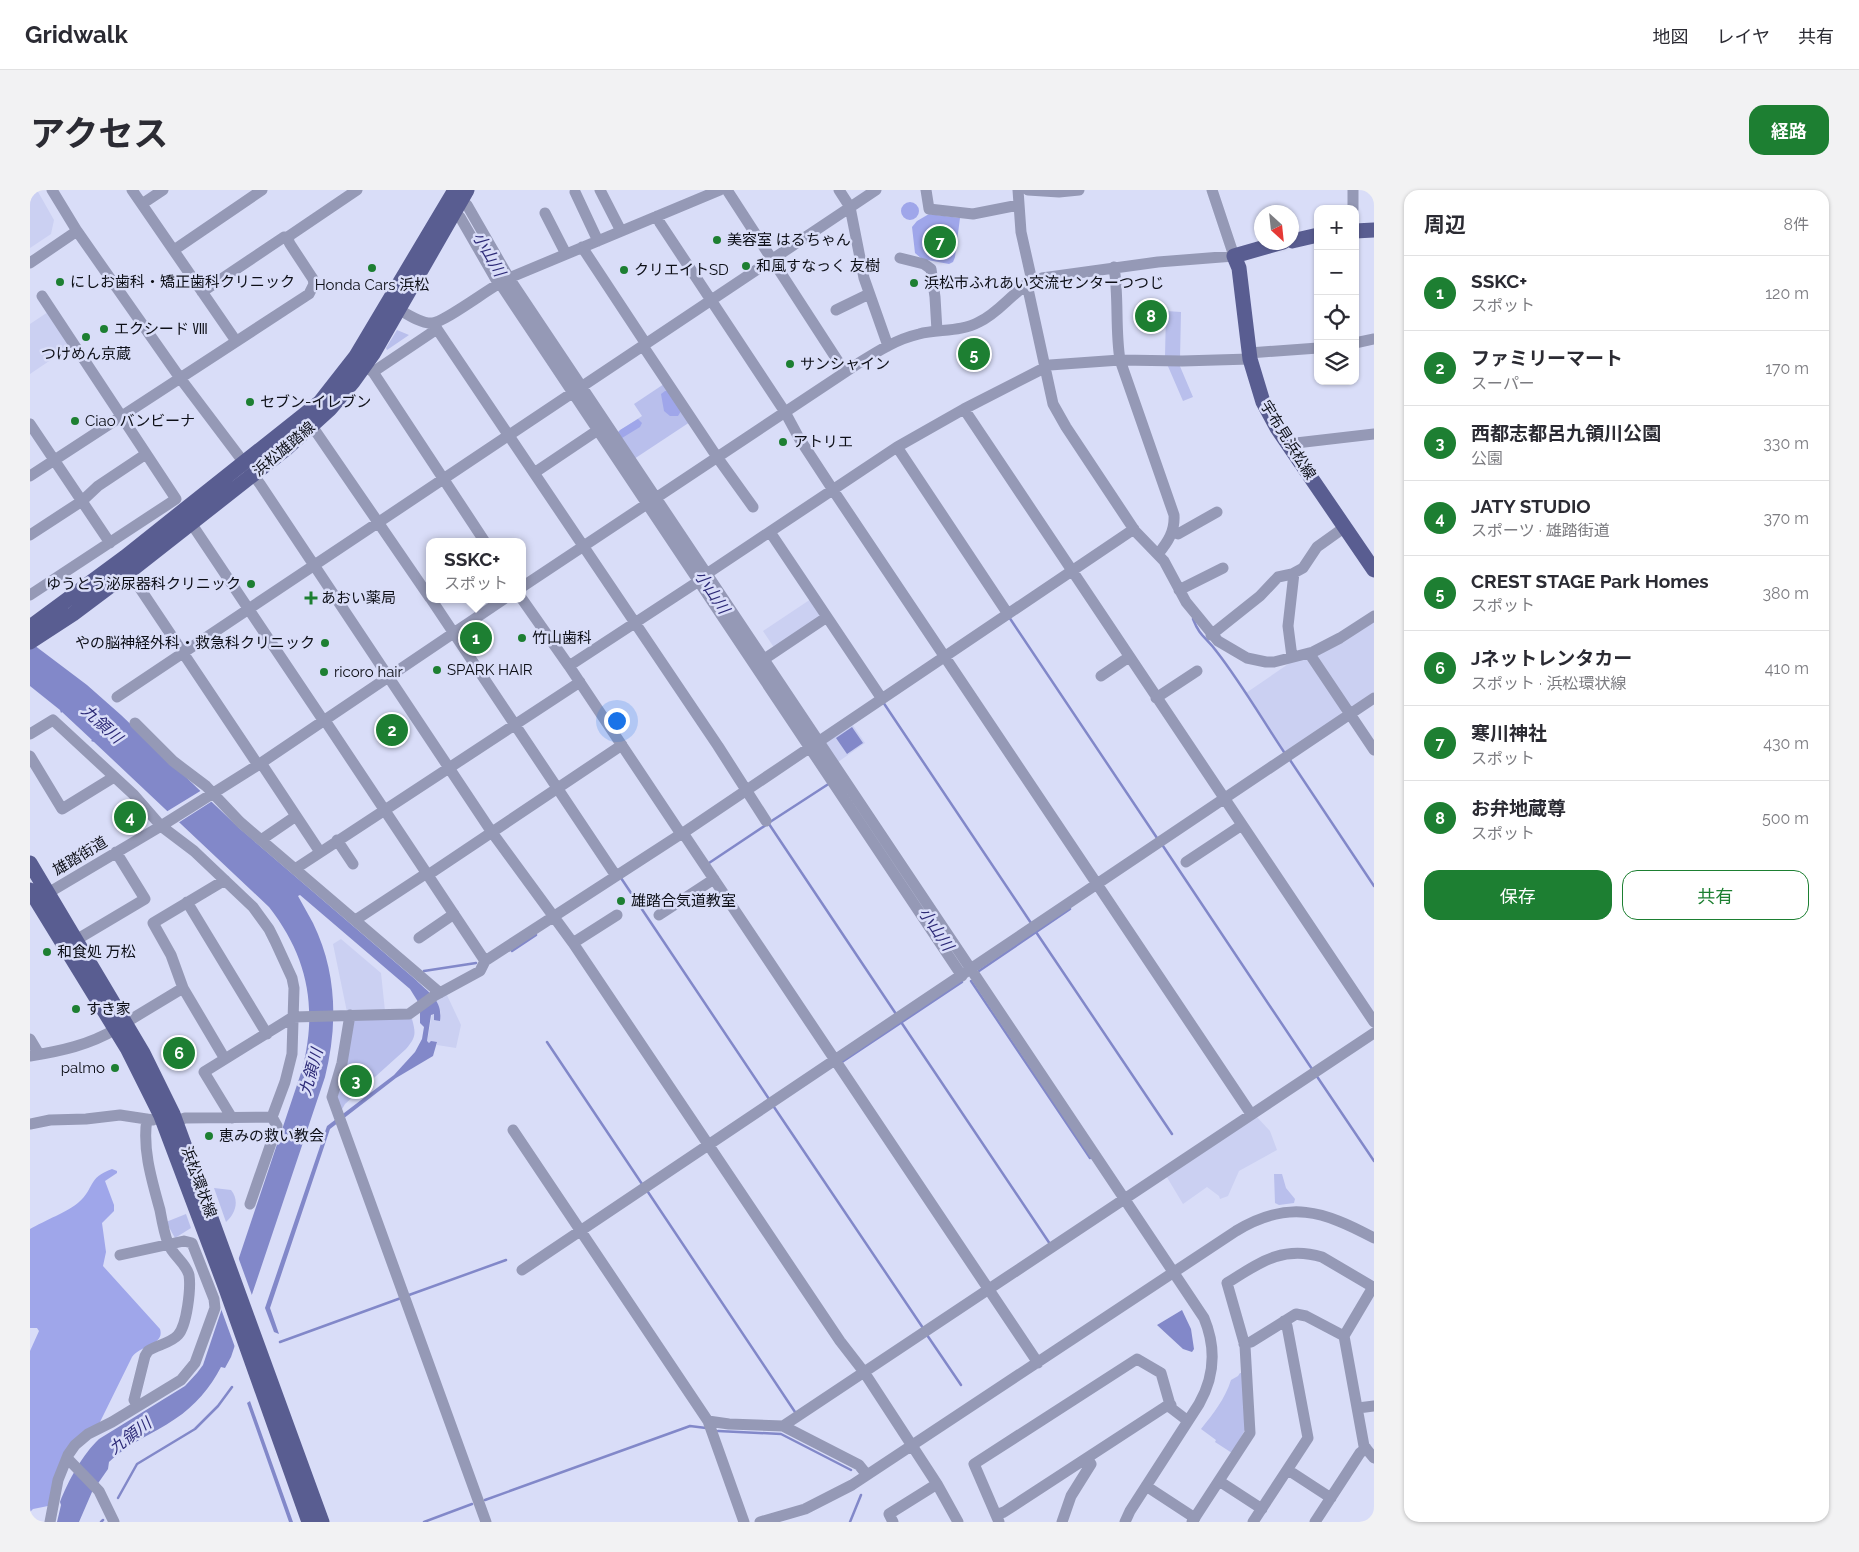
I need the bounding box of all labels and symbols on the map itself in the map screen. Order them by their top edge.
north arrow [1254,205,1299,250]
pin: 7 [924,223,956,261]
water label: 小山川 [469,228,510,281]
place label: 美容室 はるちゃん [727,231,851,249]
marker: 美容室 はるちゃん [711,234,723,246]
place label: 和風すなっく 友樹 [756,257,880,275]
marker: 和風すなっく 友樹 [740,260,752,272]
place label: クリエイトSD [634,261,729,279]
marker: Honda Cars 浜松 [366,262,378,274]
marker: クリエイトSD [618,264,630,276]
place label: にしお歯科・矯正歯科クリニック [70,273,295,291]
place label: 浜松市ふれあい交流センターつつじ [924,274,1164,292]
marker: にしお歯科・矯正歯科クリニック [54,276,66,288]
place label: Honda Cars 浜松 [315,276,429,294]
marker: 浜松市ふれあい交流センターつつじ [908,277,920,289]
pin: 8 [1135,297,1167,335]
place label: エクシード Ⅷ [114,320,208,338]
marker: エクシード Ⅷ [98,323,110,335]
marker: つけめん京蔵 [80,331,92,343]
pin: 5 [958,335,990,373]
place label: つけめん京蔵 [41,345,131,363]
place label: サンシャイン [800,355,890,373]
marker: サンシャイン [784,358,796,370]
place label: セブン-イレブン [260,393,371,411]
marker: セブン-イレブン [244,396,256,408]
street label: 宇布見浜松線 [1257,397,1319,483]
place label: Ciao バンビーナ [85,412,195,430]
marker: Ciao バンビーナ [69,415,81,427]
street label: 浜松雄踏線 [249,418,319,480]
place label: アトリエ [793,433,853,451]
marker: アトリエ [777,436,789,448]
water label: 小山川 [691,567,734,619]
place label: ゆうとう泌尿器科クリニック [46,575,241,593]
marker: ゆうとう泌尿器科クリニック [245,578,257,590]
place label: あおい薬局 [321,589,396,607]
marker: あおい薬局 [305,592,317,604]
pin: 1 [460,619,492,657]
place label: 竹山歯科 [532,629,592,647]
marker: 竹山歯科 [516,632,528,644]
place label: やの脳神経外科・救急科クリニック [75,634,315,652]
marker: やの脳神経外科・救急科クリニック [319,637,331,649]
place label: SPARK HAIR [447,661,533,679]
place label: ricoro hair [334,663,404,681]
marker: SPARK HAIR [431,664,443,676]
marker: ricoro hair [318,666,330,678]
water label: 九領川 [78,701,128,748]
your location [604,708,630,734]
pin: 2 [376,711,408,749]
pin: 4 [114,798,146,836]
street label: 雄踏街道 [50,833,110,879]
place label: 雄踏合気道教室 [631,892,736,910]
marker: 雄踏合気道教室 [615,895,627,907]
water label: 小山川 [915,904,958,956]
place label: 和食処 万松 [57,943,136,961]
marker: 和食処 万松 [41,946,53,958]
place label: すき家 [86,1000,131,1018]
marker: すき家 [70,1003,82,1015]
pin: 6 [163,1034,195,1072]
water label: 九領川 [296,1044,327,1098]
place label: palmo [61,1059,105,1077]
marker: palmo [109,1062,121,1074]
pin: 3 [340,1062,372,1100]
place label: 恵みの救い教会 [219,1127,324,1145]
marker: 恵みの救い教会 [203,1130,215,1142]
street label: 浜松環状線 [178,1144,220,1220]
water label: 九領川 [105,1413,156,1458]

